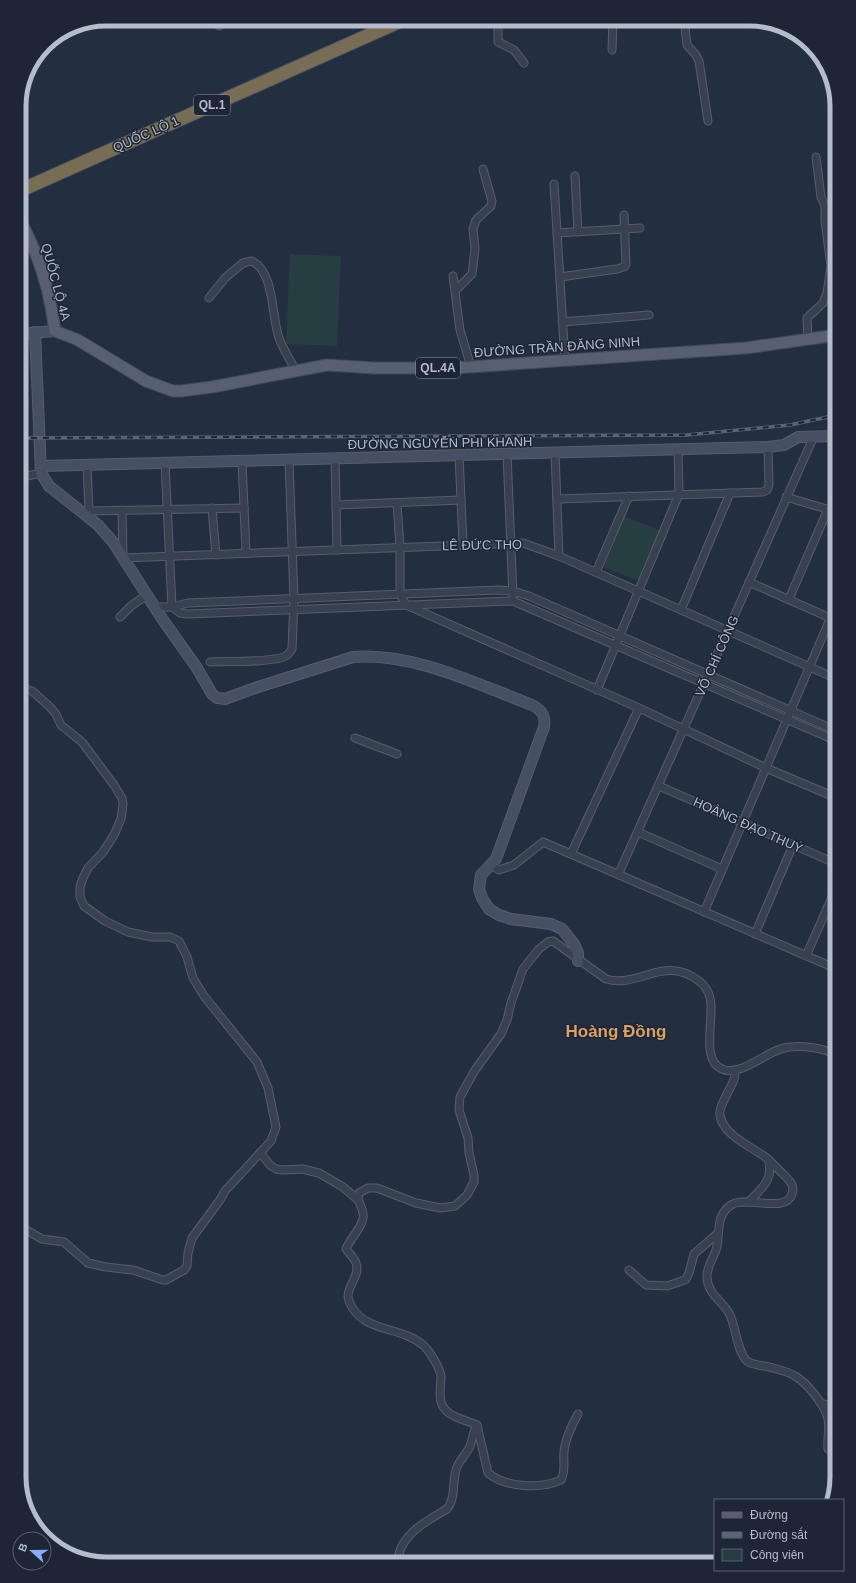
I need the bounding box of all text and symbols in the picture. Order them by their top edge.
road number: QL.1 [194,95,230,115]
street label: QUỐC LỘ 1 [111,113,181,155]
street label: QUỐC LỘ 4A [38,242,74,323]
street label: ĐƯỜNG TRẦN ĐĂNG NINH [473,334,641,360]
road number: QL.4A [416,358,460,378]
street label: ĐƯỜNG NGUYỄN PHI KHANH [347,434,533,452]
street label: LÊ ĐỨC THỌ [442,537,522,553]
street label: VÕ CHÍ CÔNG [692,613,742,699]
street label: HOÀNG ĐẠO THUÝ [691,794,805,856]
district label: Hoàng Đồng [565,1022,667,1041]
legend [714,1499,844,1571]
text: Đường [750,1508,788,1522]
text: Đường sắt [750,1527,808,1542]
north arrow [12,1531,52,1571]
text: B [16,1542,30,1553]
text: Công viên [750,1548,804,1562]

